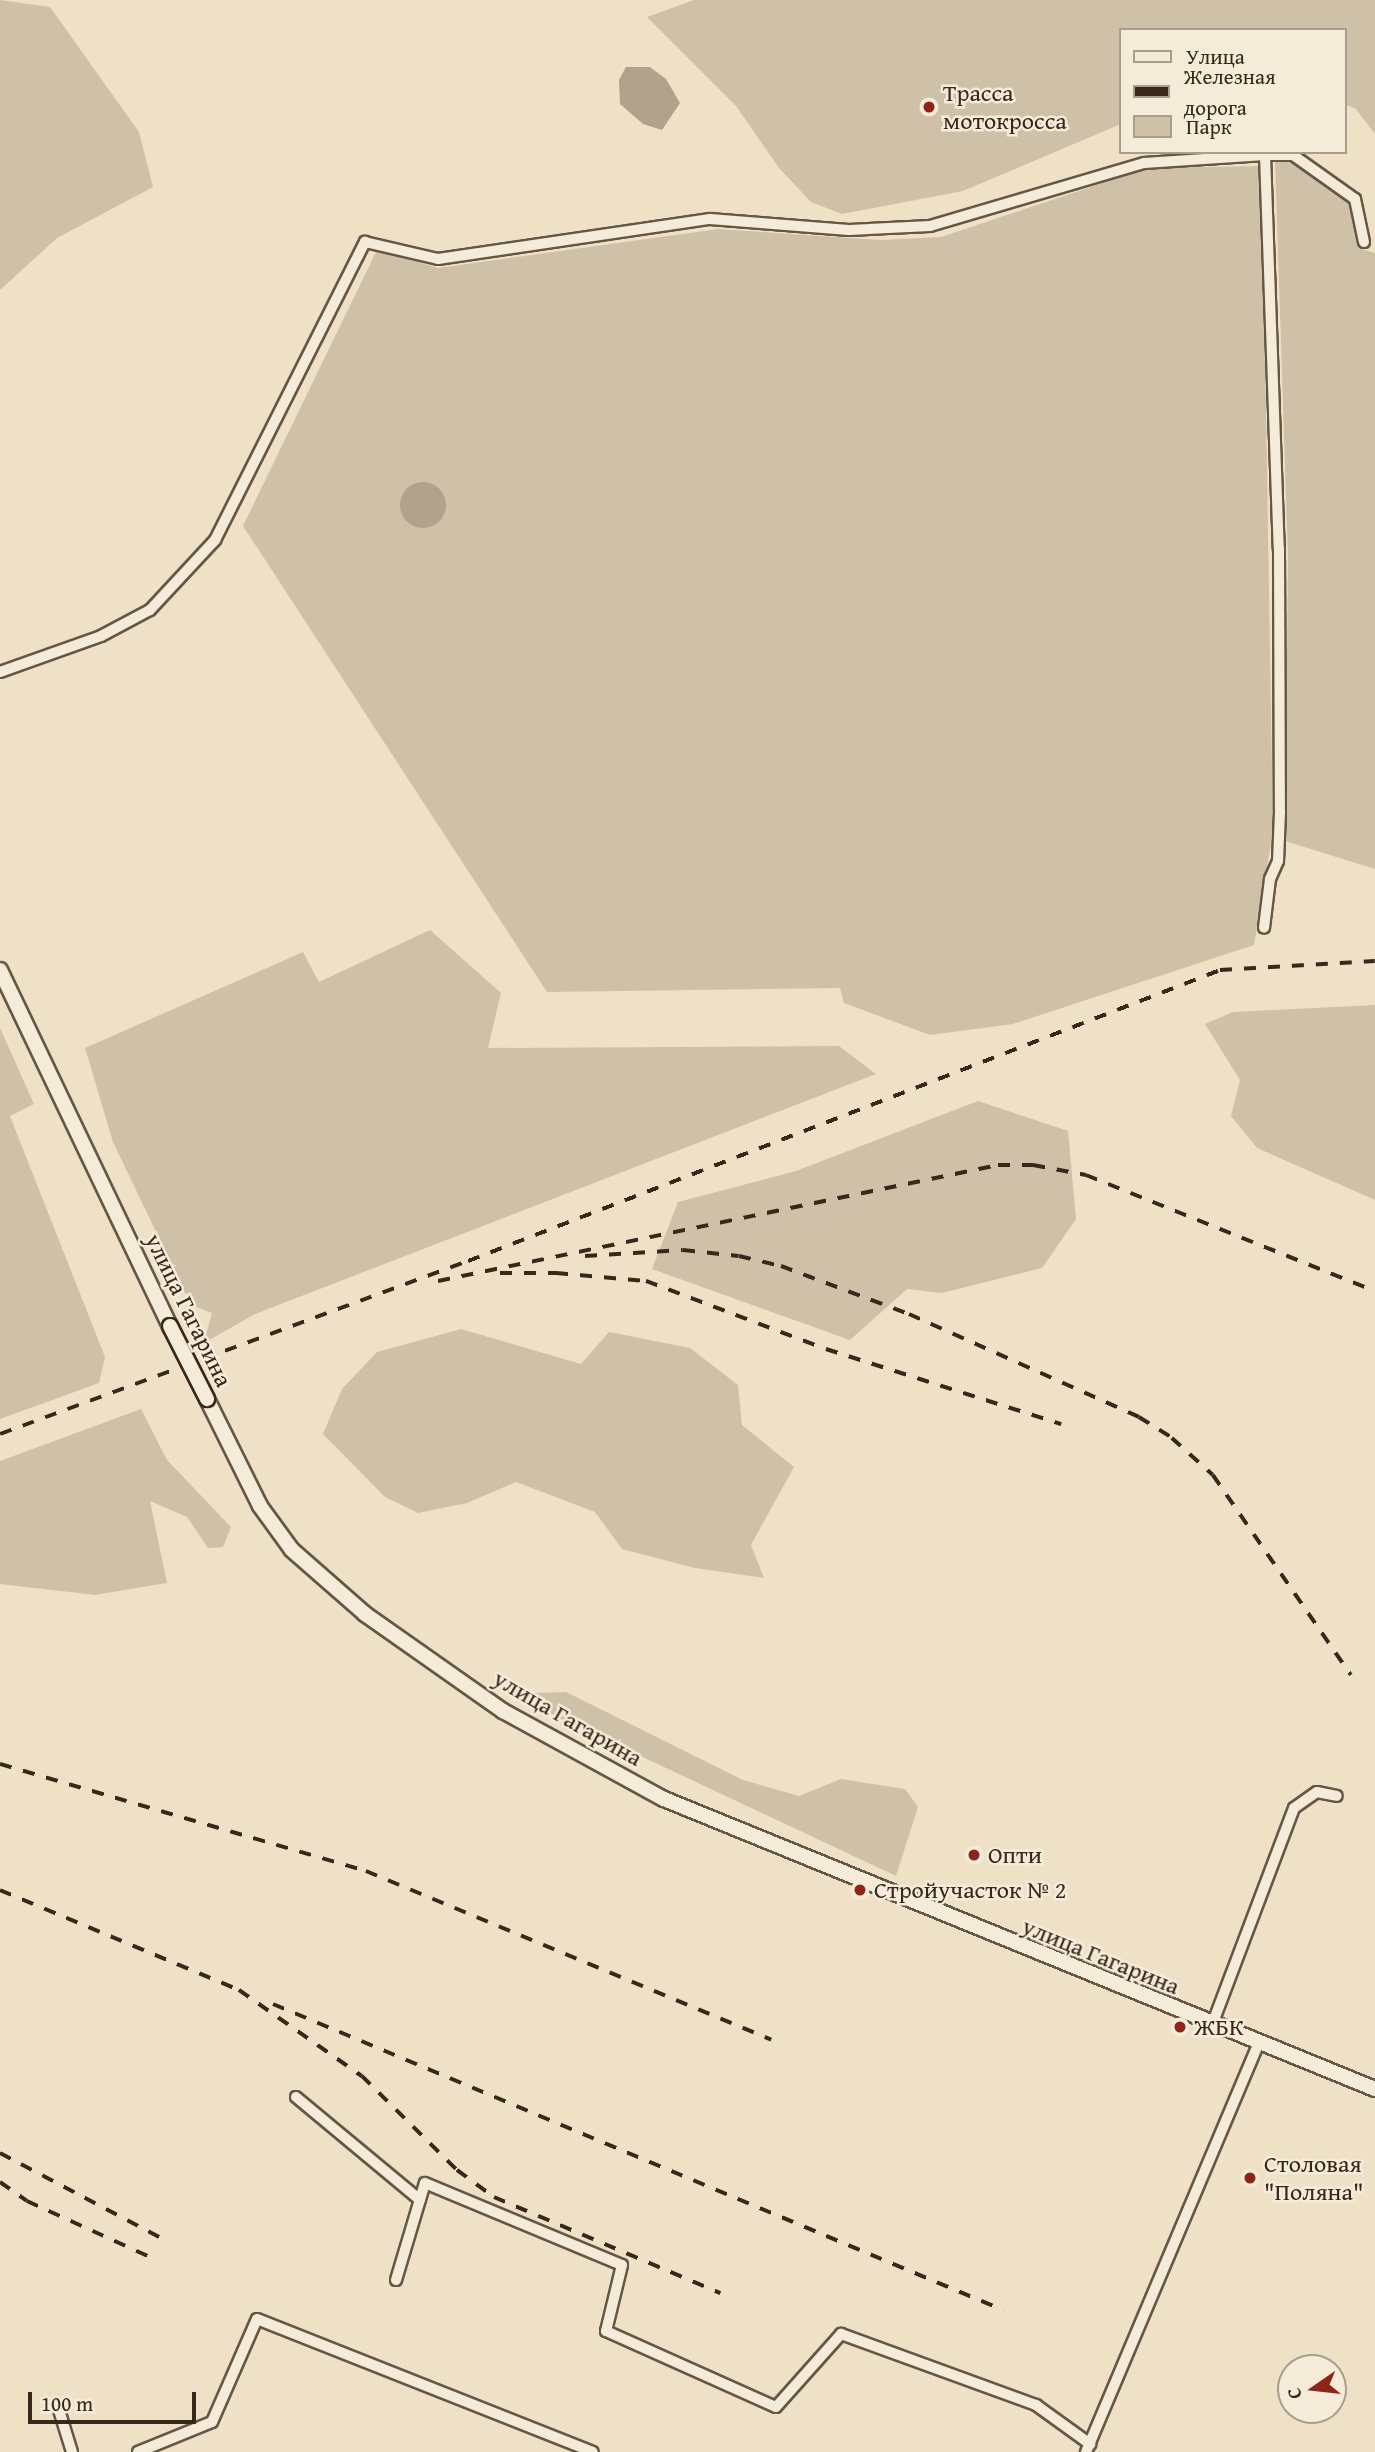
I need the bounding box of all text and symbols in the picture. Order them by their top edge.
legend [1120,28,1347,154]
text: Улица [1186,41,1245,72]
text: Железная дорога [1184,61,1276,123]
place label: Трасса мотокросса [943,79,1067,135]
marker: Трасса мотокросса [921,99,937,115]
text: Парк [1186,111,1232,142]
street label: улица Гагарина [139,1229,239,1391]
street label: улица Гагарина [488,1664,648,1772]
place label: Опти [988,1841,1042,1869]
marker: Опти [966,1847,982,1863]
place label: Стройучасток № 2 [874,1876,1066,1904]
marker: Стройучасток № 2 [852,1882,868,1898]
street label: улица Гагарина [1018,1911,1184,2001]
place label: ЖБК [1194,2013,1244,2041]
marker: ЖБК [1172,2019,1188,2035]
place label: Столовая "Поляна" [1264,2150,1364,2206]
marker: Столовая "Поляна" [1242,2170,1258,2186]
north arrow [1277,2354,1347,2424]
scale bar [32,2378,200,2422]
text: С [1279,2385,1308,2402]
text: 100 m [41,2388,93,2419]

